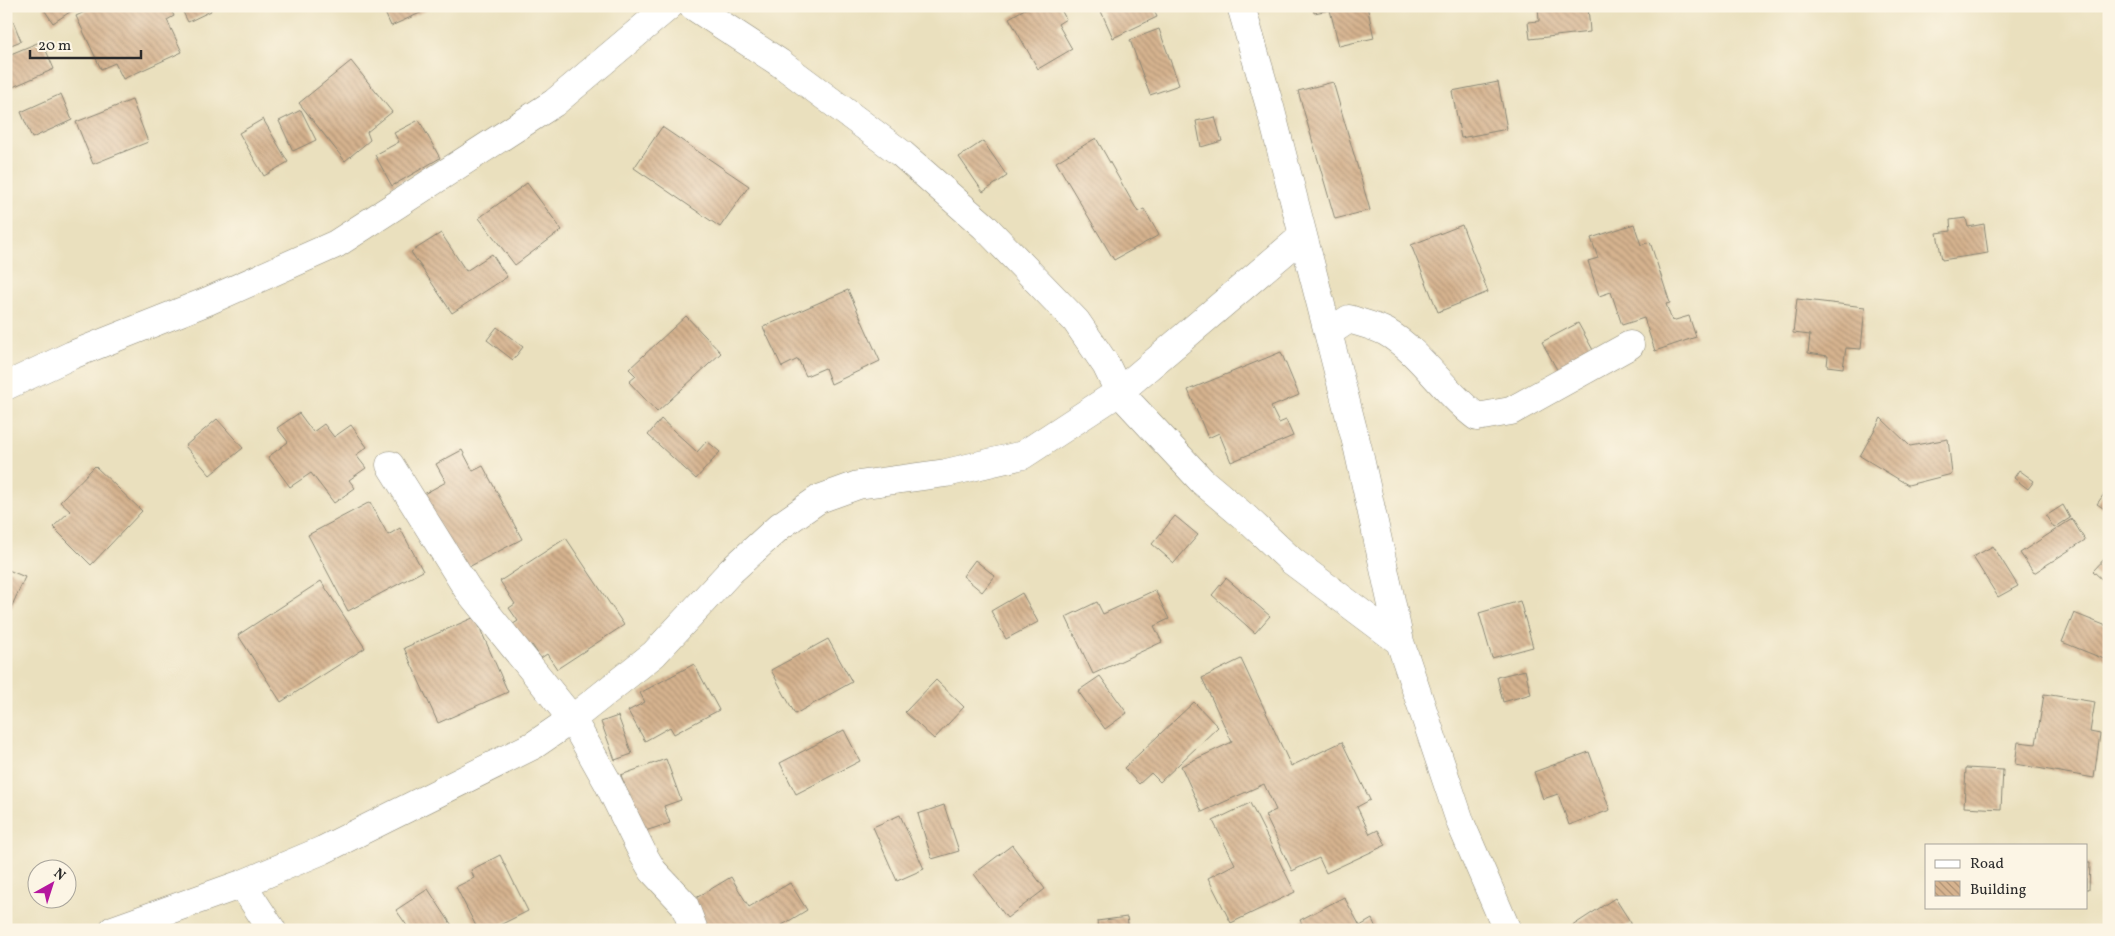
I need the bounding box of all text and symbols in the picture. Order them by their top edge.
scale bar [30,28,141,60]
text: 20 m [38,36,71,57]
legend [1925,844,2088,908]
text: Road [1970,854,2004,875]
north arrow [28,858,78,908]
text: N [49,864,69,886]
text: Building [1970,880,2027,901]

